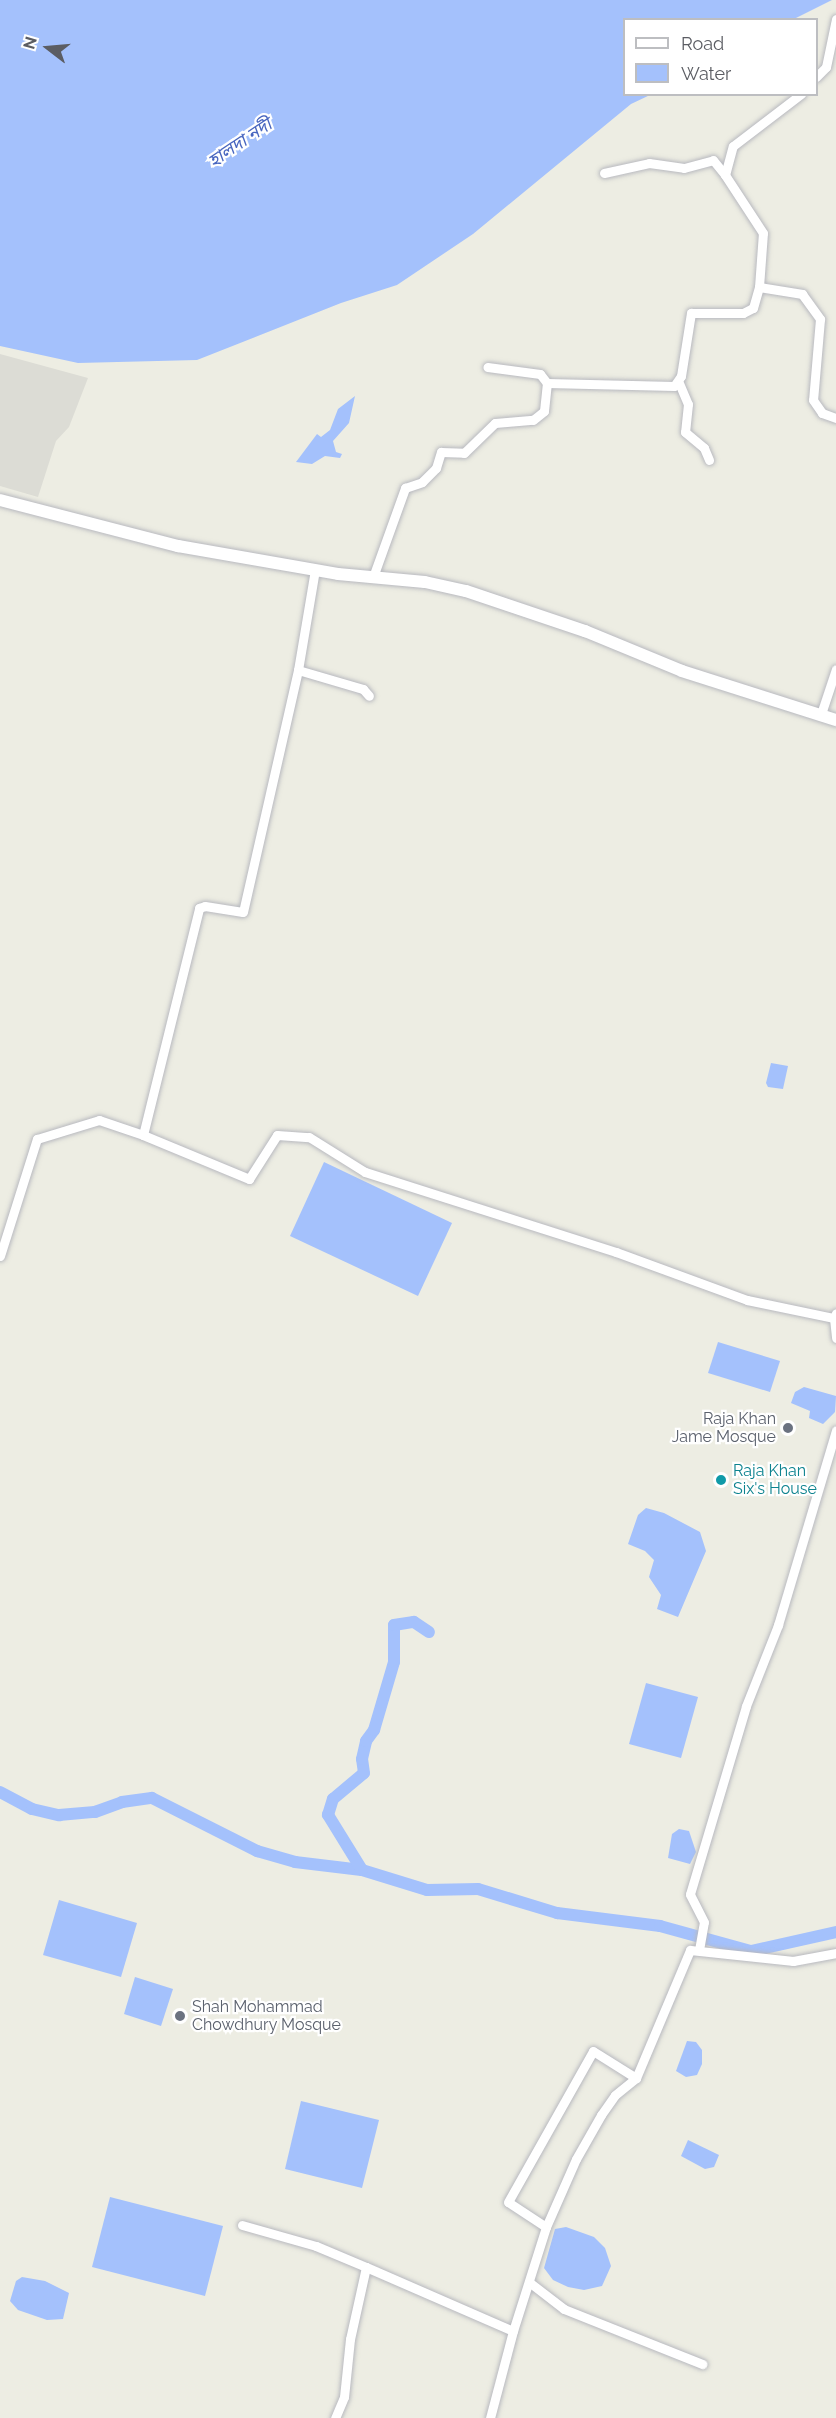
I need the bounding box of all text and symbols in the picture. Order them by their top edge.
north arrow [18,18,78,78]
legend [623,18,818,96]
text: Road [681,33,724,54]
text: N [19,34,41,51]
text: Water [681,63,731,84]
water label: হালদা নদী [204,114,276,172]
place label: Raja Khan Jame Mosque [672,1409,776,1447]
marker: Raja Khan Jame Mosque [781,1421,795,1435]
place label: Raja Khan Six's House [733,1461,817,1499]
marker: Raja Khan Six's House [714,1473,728,1487]
place label: Shah Mohammad Chowdhury Mosque [192,1997,341,2035]
marker: Shah Mohammad Chowdhury Mosque [173,2009,187,2023]

